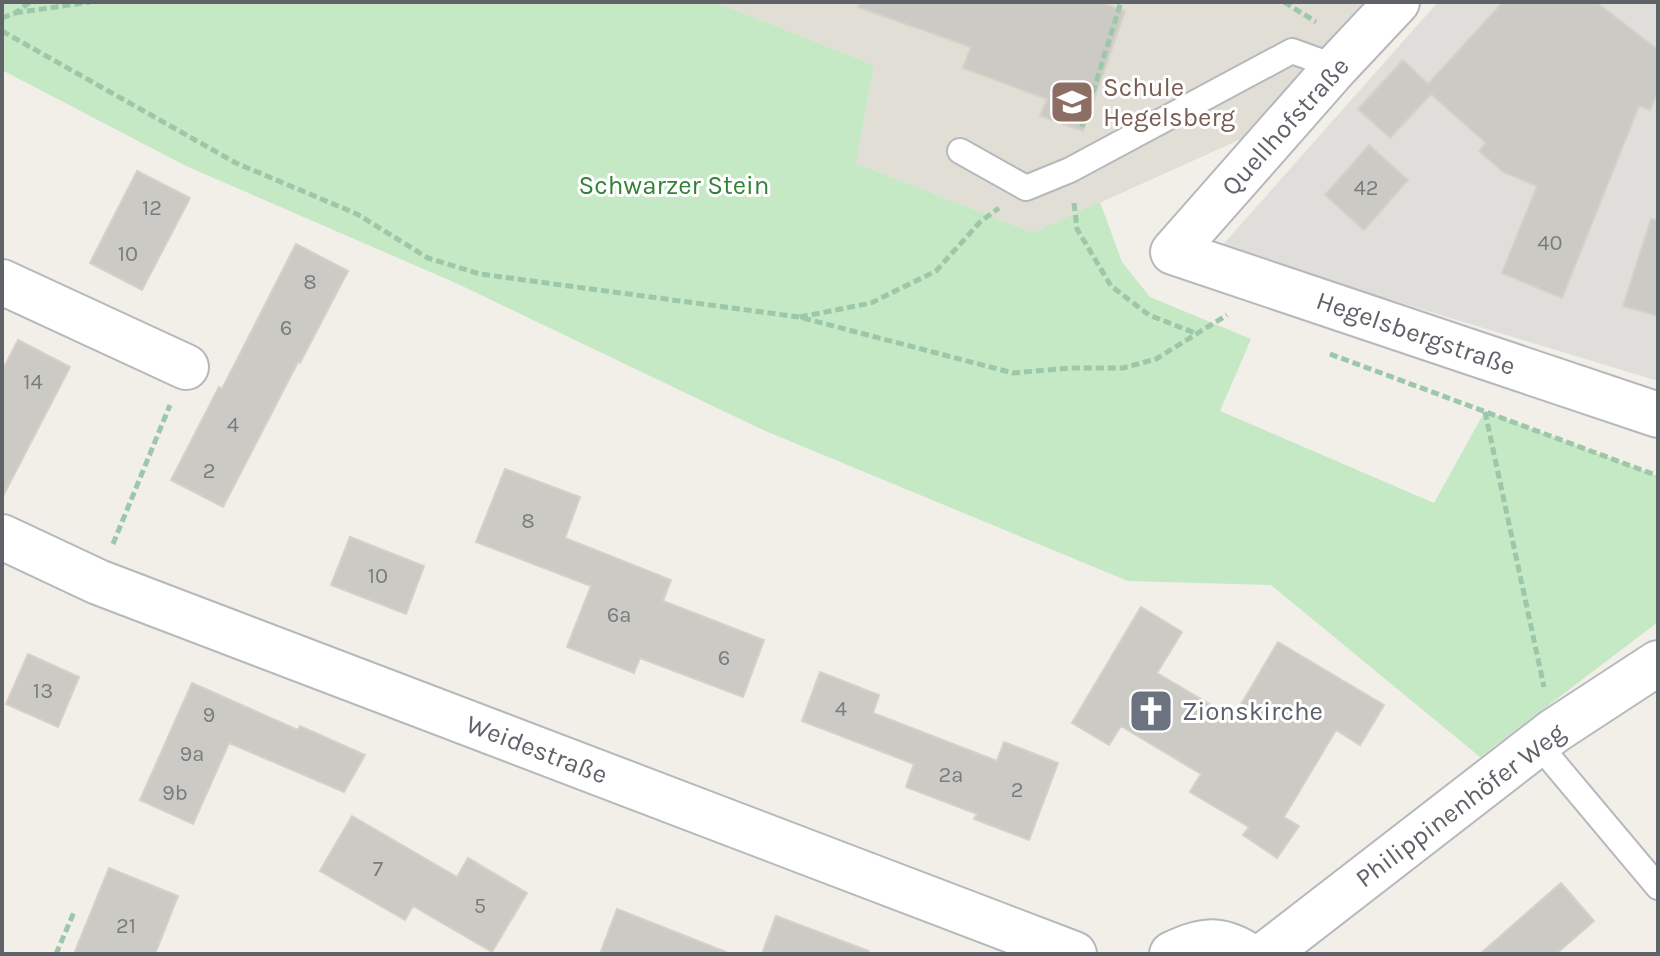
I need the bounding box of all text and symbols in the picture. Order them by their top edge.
street label: Quellhofstraße [1215,51,1356,202]
place label: Schule Hegelsberg [1103,72,1235,133]
school or university icon: Schule Hegelsberg [1048,78,1096,126]
park label: Schwarzer Stein [579,170,769,201]
house number: 42 [1353,175,1379,201]
house number: 12 [142,195,162,221]
house number: 40 [1537,230,1563,256]
house number: 10 [118,241,138,267]
house number: 8 [303,269,317,295]
street label: Hegelsbergstraße [1312,285,1519,382]
house number: 6 [280,315,292,341]
house number: 14 [23,369,43,395]
house number: 4 [227,412,239,438]
house number: 2 [203,458,215,484]
house number: 8 [521,508,535,534]
house number: 10 [368,563,388,589]
house number: 6a [607,602,631,628]
house number: 6 [718,645,730,671]
house number: 13 [33,678,53,704]
church icon: Zionskirche [1127,687,1175,735]
house number: 4 [835,696,847,722]
place label: Zionskirche [1182,696,1323,727]
house number: 9 [203,702,215,728]
street label: Weidestraße [462,708,612,791]
street label: Philippinenhöfer Weg [1350,716,1571,894]
house number: 9a [180,741,204,767]
house number: 2a [939,762,963,788]
house number: 2 [1011,777,1023,803]
house number: 9b [162,780,188,806]
house number: 7 [373,856,383,882]
house number: 5 [474,893,486,919]
house number: 21 [116,913,136,939]

